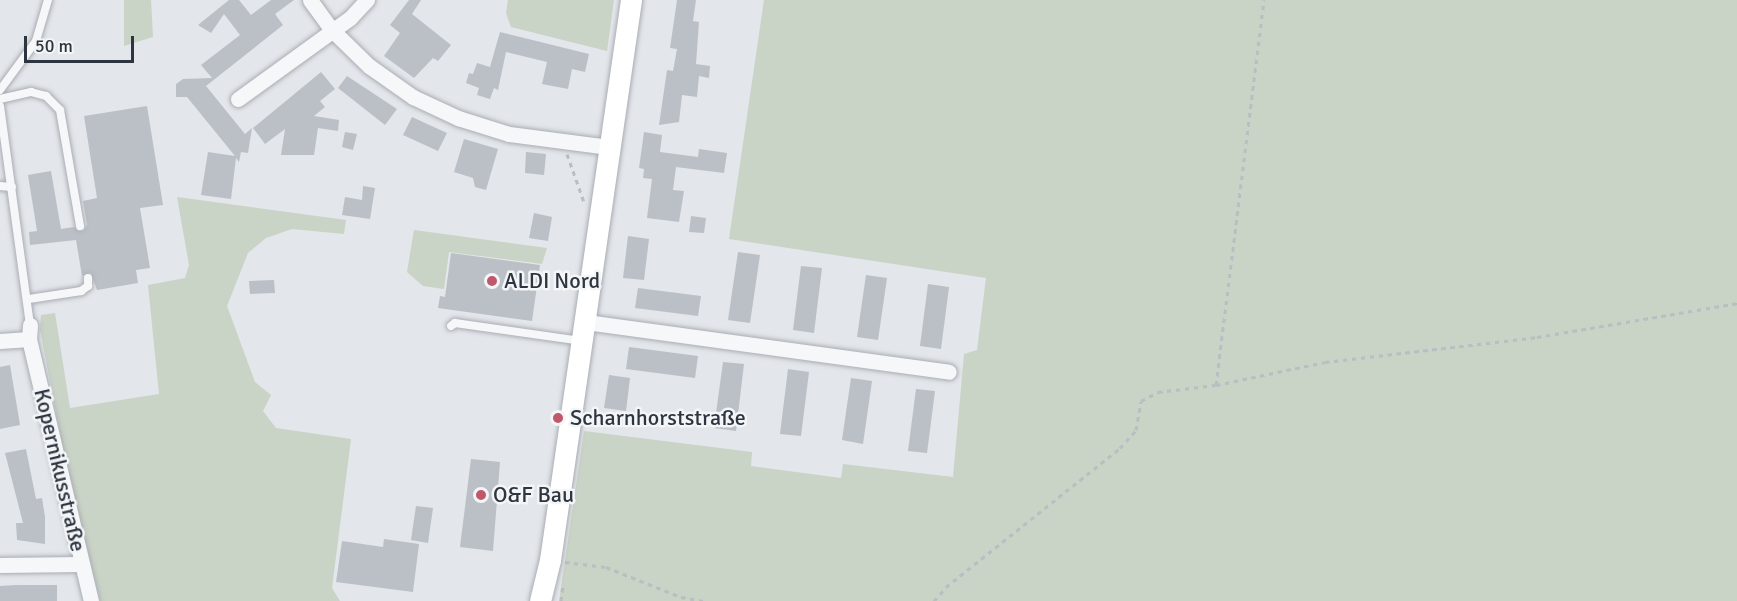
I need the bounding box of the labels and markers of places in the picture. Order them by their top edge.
place label: ALDI Nord [504,268,600,294]
marker: ALDI Nord [485,274,499,288]
place label: Scharnhorststraße [570,405,746,431]
marker: Scharnhorststraße [551,411,565,425]
place label: O&F Bau [493,482,574,508]
marker: O&F Bau [474,488,488,502]

